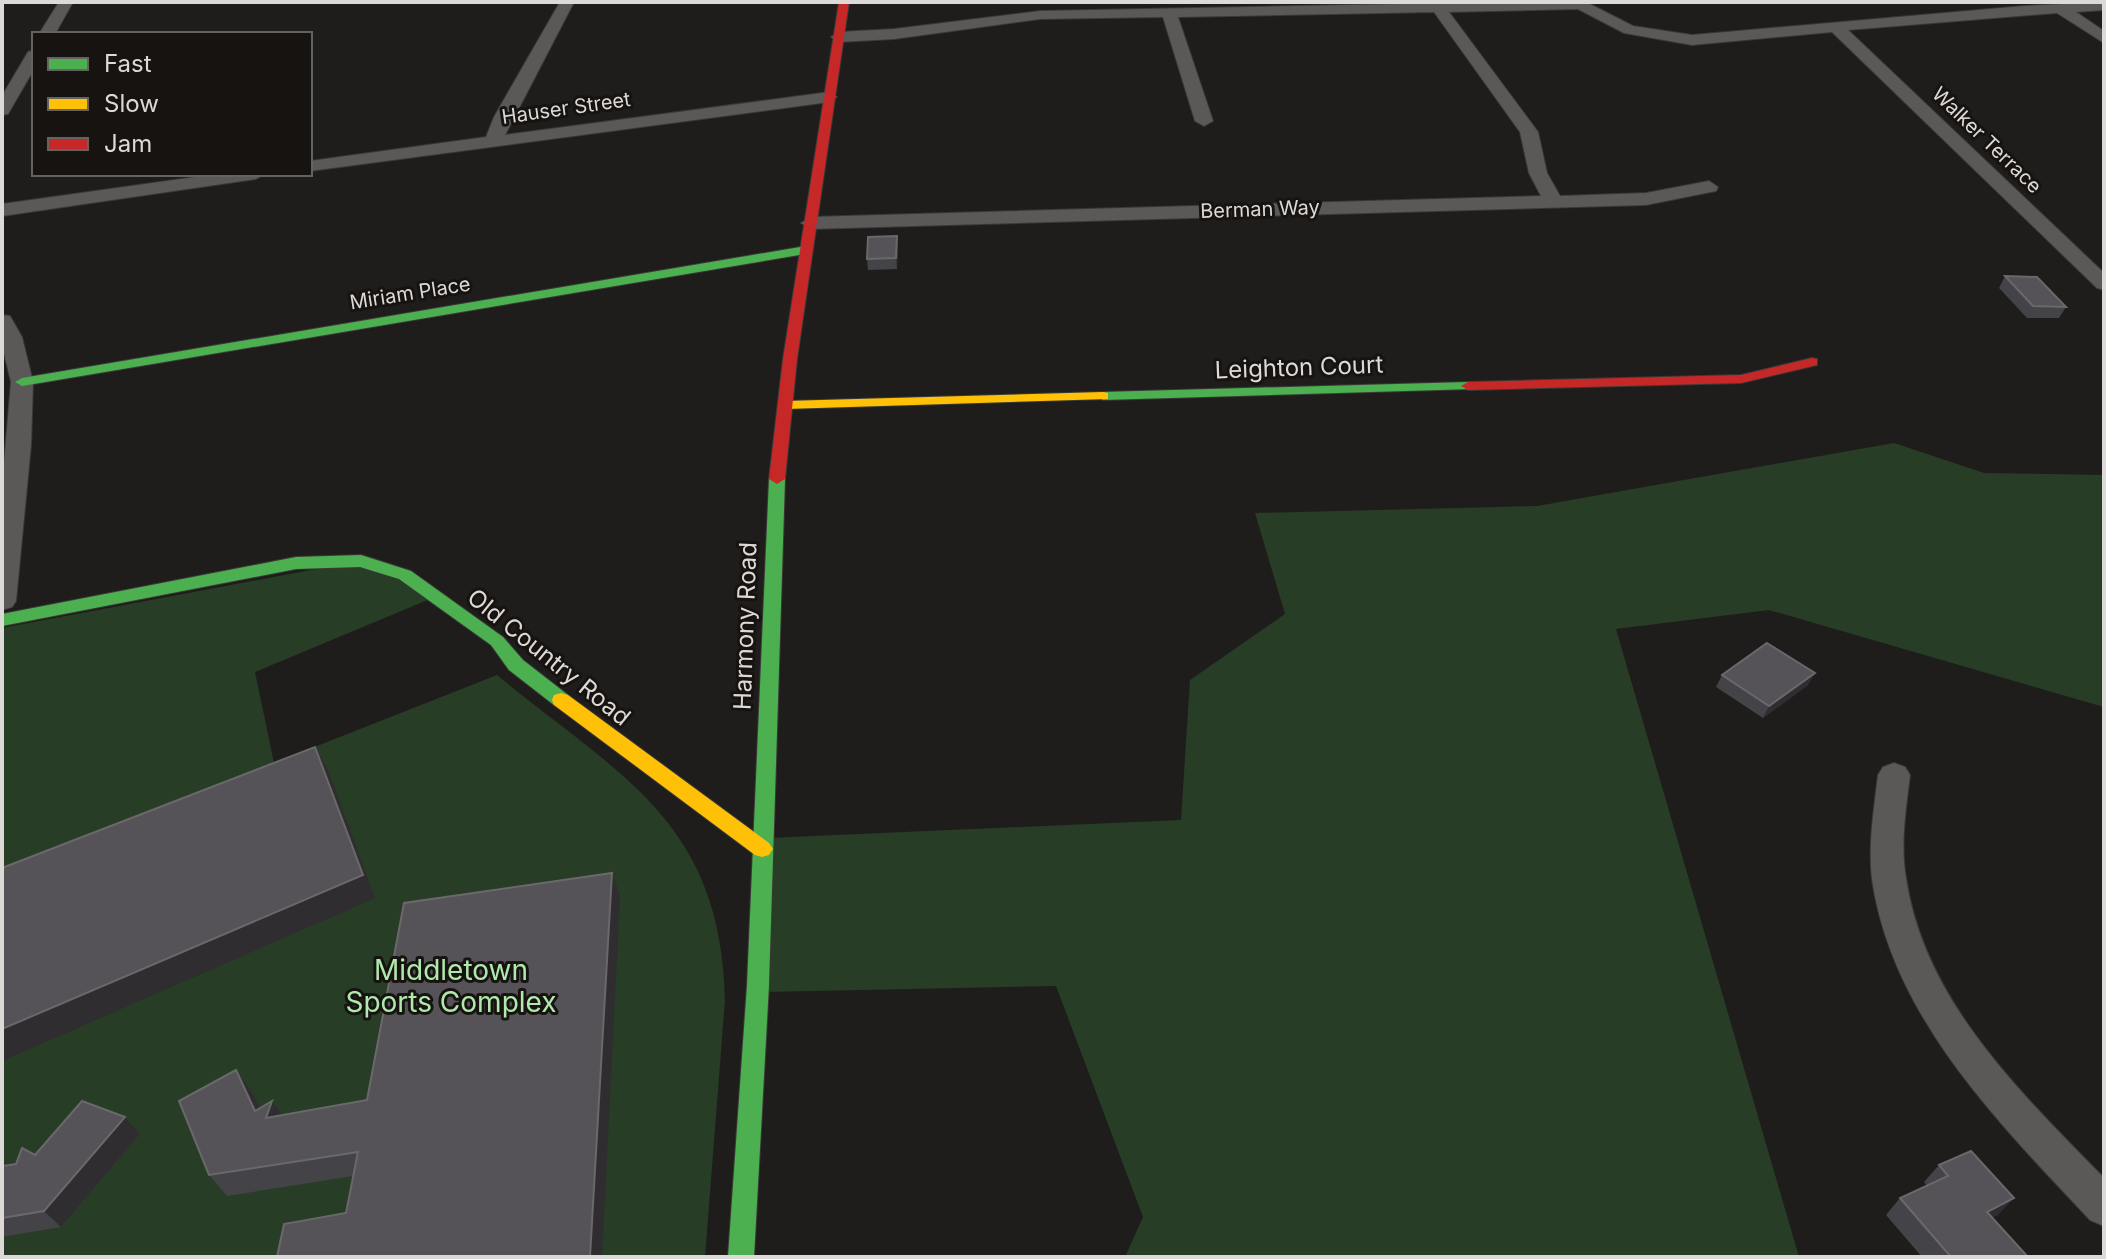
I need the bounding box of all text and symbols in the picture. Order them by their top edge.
legend [32,32,312,176]
text: Fast [104,49,152,78]
street label: Walker Terrace [1927,82,2047,198]
street label: Hauser Street [500,87,632,129]
text: Slow [104,89,159,118]
text: Jam [104,129,152,158]
street label: Berman Way [1200,195,1320,223]
street label: Miriam Place [348,272,472,314]
street label: Leighton Court [1214,350,1384,384]
street label: Harmony Road [728,541,762,711]
street label: Old Country Road [462,582,636,732]
park label: Middletown Sports Complex [345,953,557,1019]

